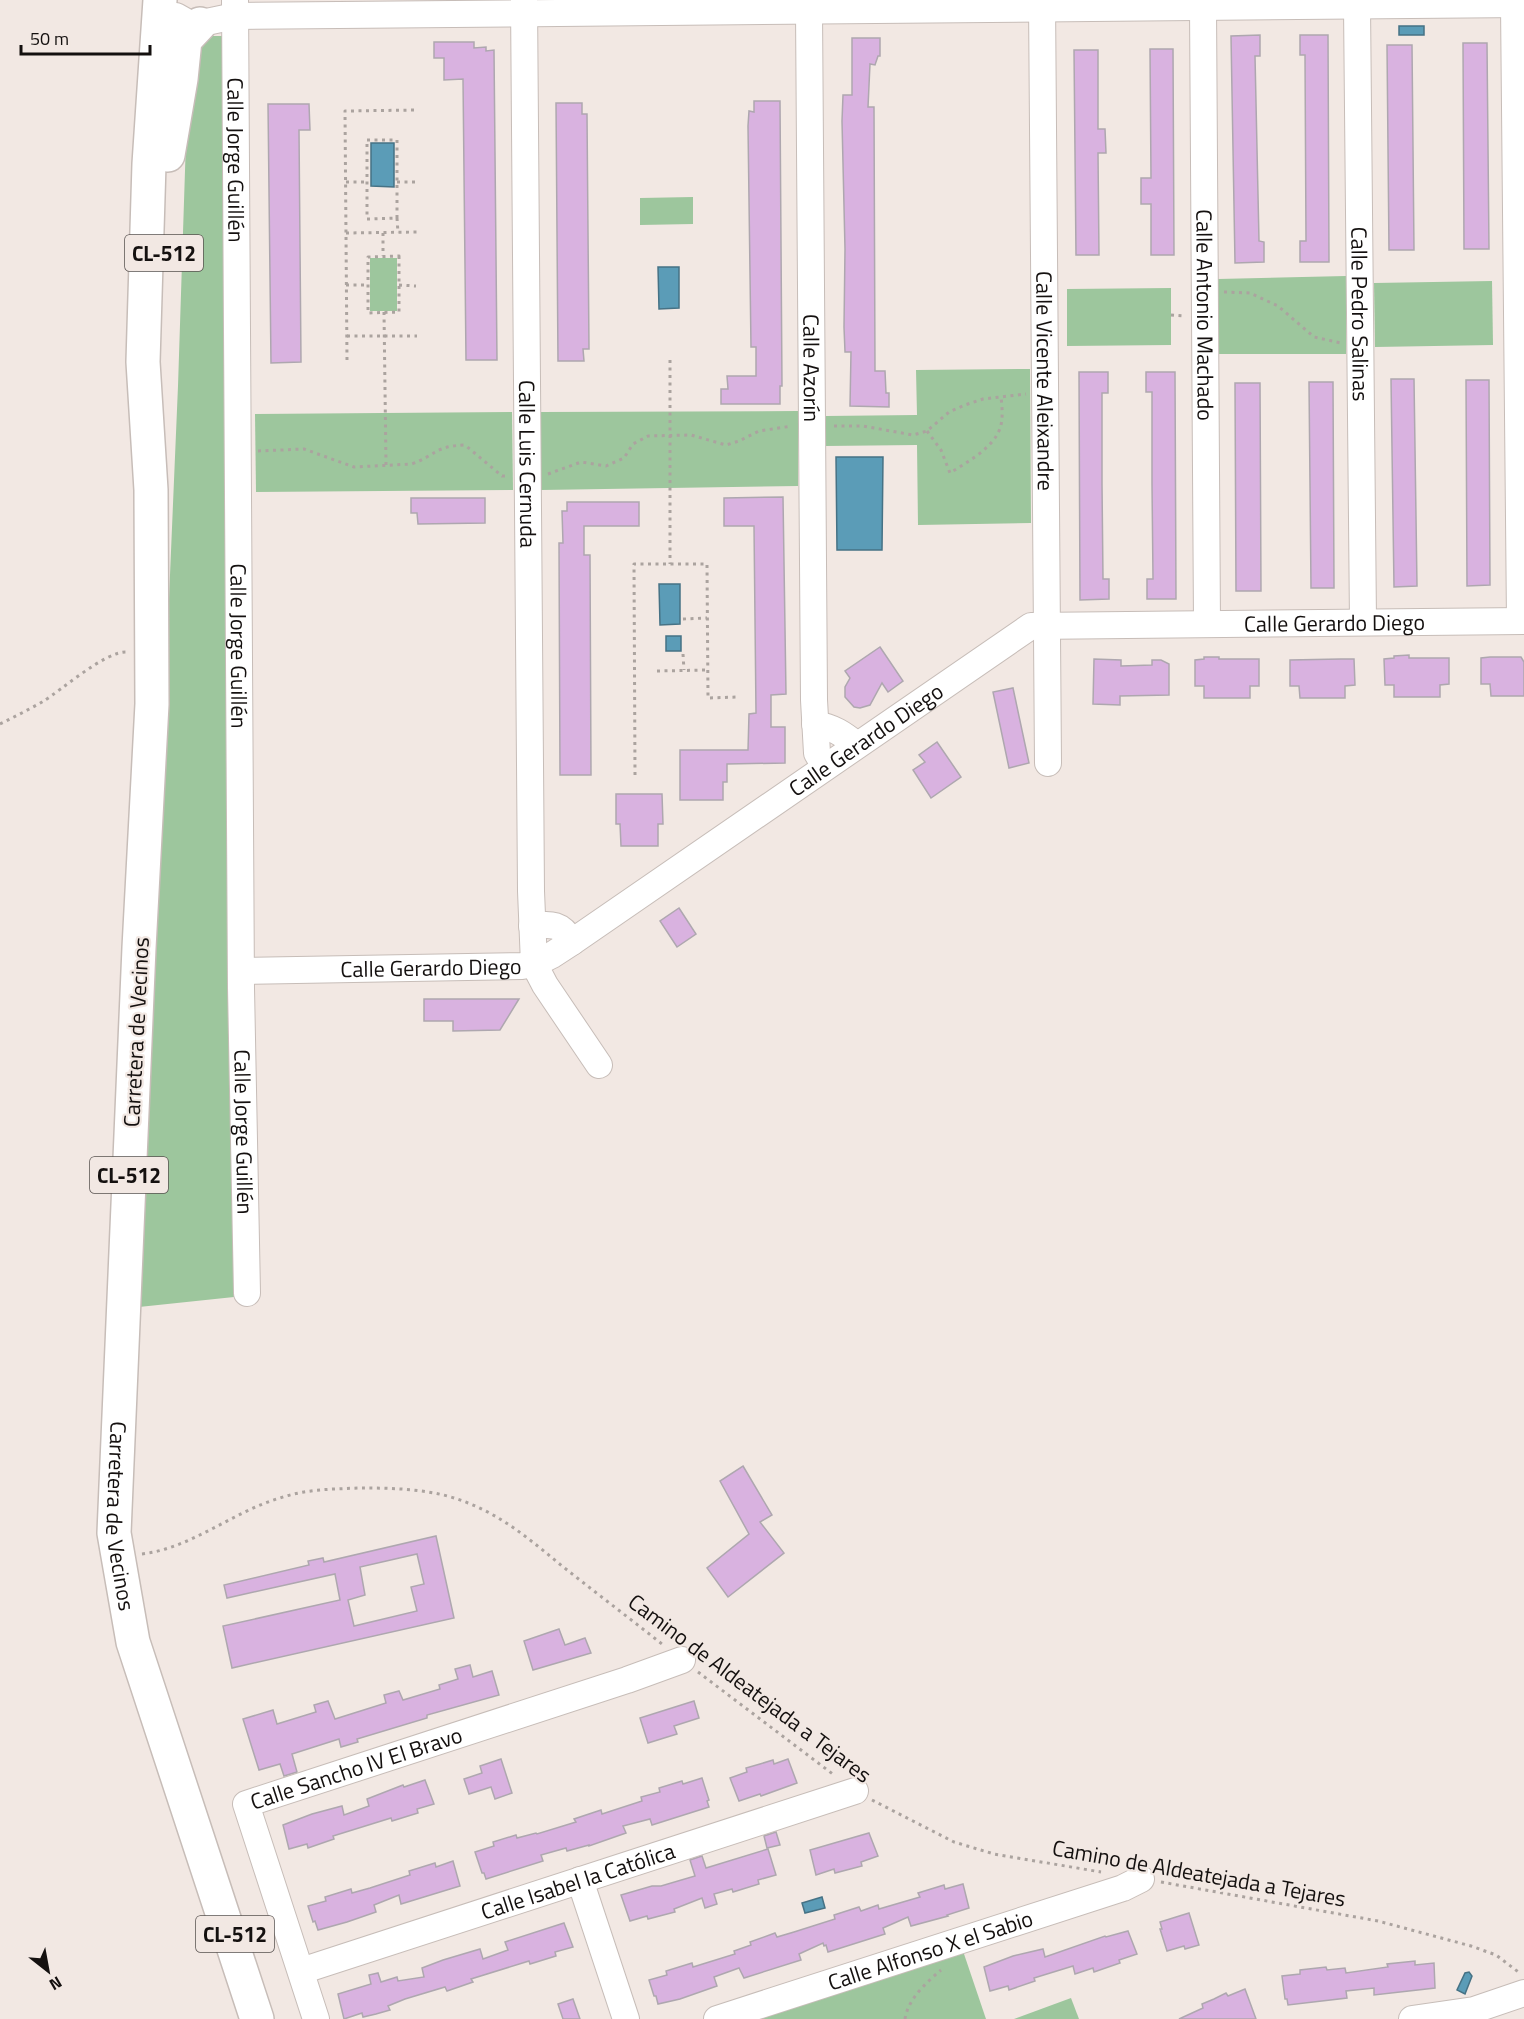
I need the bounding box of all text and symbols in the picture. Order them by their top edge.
scale bar [21,18,150,56]
text: 50 m [30,25,69,52]
street label: Calle Jorge Guillén [218,77,253,243]
street label: Calle Antonio Machado [1187,209,1223,421]
street label: Calle Pedro Salinas [1342,226,1378,402]
road number: CL-512 [125,235,203,271]
street label: Calle Vicente Aleixandre [1027,271,1063,491]
street label: Calle Azorín [794,314,829,422]
street label: Calle Luis Cernuda [510,380,545,548]
street label: Calle Jorge Guillén [221,563,256,729]
street label: Calle Gerardo Diego [1244,605,1425,641]
street label: Calle Gerardo Diego [782,674,950,805]
street label: Carretera de Vecinos [114,936,158,1128]
street label: Calle Gerardo Diego [340,949,522,986]
street label: Calle Jorge Guillén [225,1049,262,1215]
road number: CL-512 [90,1157,168,1193]
street label: Carretera de Vecinos [97,1421,144,1613]
street label: Camino de Aldeatejada a Tejares [621,1585,879,1791]
street label: Calle Sancho IV El Bravo [246,1718,467,1819]
street label: Camino de Aldeatejada a Tejares [1050,1830,1348,1916]
street label: Calle Isabel la Católica [476,1834,679,1929]
street label: Calle Alfonso X el Sabio [823,1901,1037,1999]
road number: CL-512 [196,1916,274,1952]
north arrow [18,1941,78,2001]
text: N [45,1971,67,1997]

